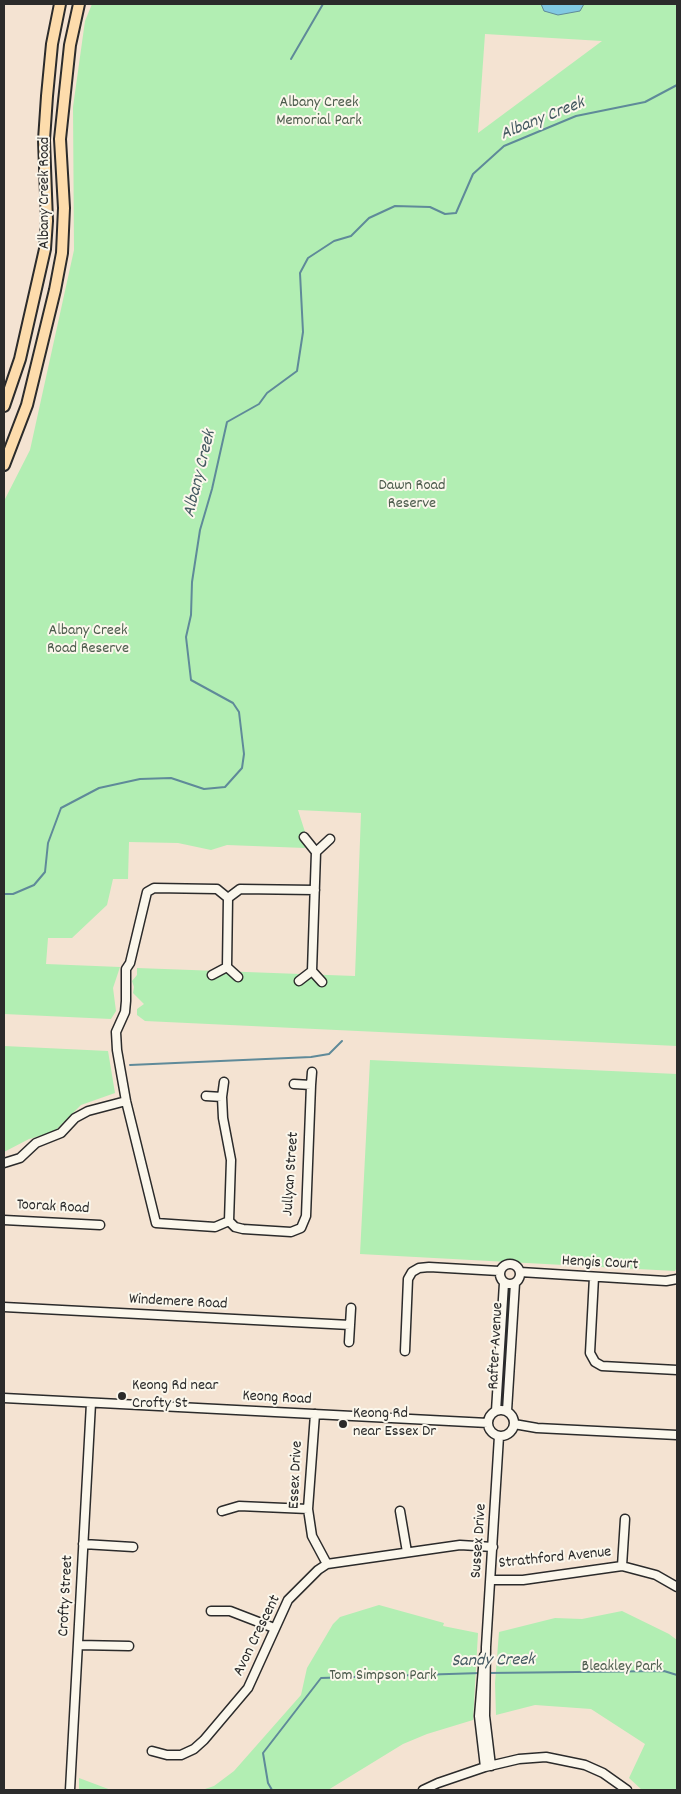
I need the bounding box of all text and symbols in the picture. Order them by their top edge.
water label: Albany Creek [498,93,588,147]
park label: Albany Creek Memorial Park [276,94,362,132]
street label: Albany Creek Road [36,137,56,249]
water label: Albany Creek [180,428,222,520]
park label: Dawn Road Reserve [378,477,446,515]
park label: Albany Creek Road Reserve [47,622,129,660]
street label: Jullyan Street [279,1131,305,1217]
street label: Toorak Road [16,1197,90,1219]
street label: Hengis Court [561,1252,639,1276]
street label: Windemere Road [128,1291,228,1315]
street label: Rafter Avenue [485,1302,509,1390]
place label: Keong Rd near Crofty St [132,1377,218,1415]
street label: Keong Road [242,1388,312,1410]
marker: Keong Rd near Crofty St [116,1390,128,1402]
place label: Keong Rd near Essex Dr [353,1405,436,1443]
marker: Keong Rd near Essex Dr [337,1418,349,1430]
street label: Essex Drive [286,1440,308,1510]
street label: Sussex Drive [468,1503,492,1579]
street label: Strathford Avenue [498,1544,612,1574]
street label: Crofty Street [55,1555,79,1637]
street label: Avon Crescent [230,1592,286,1680]
water label: Sandy Creek [451,1650,535,1674]
park label: Bleakley Park [582,1658,662,1678]
park label: Tom Simpson Park [329,1667,437,1687]

